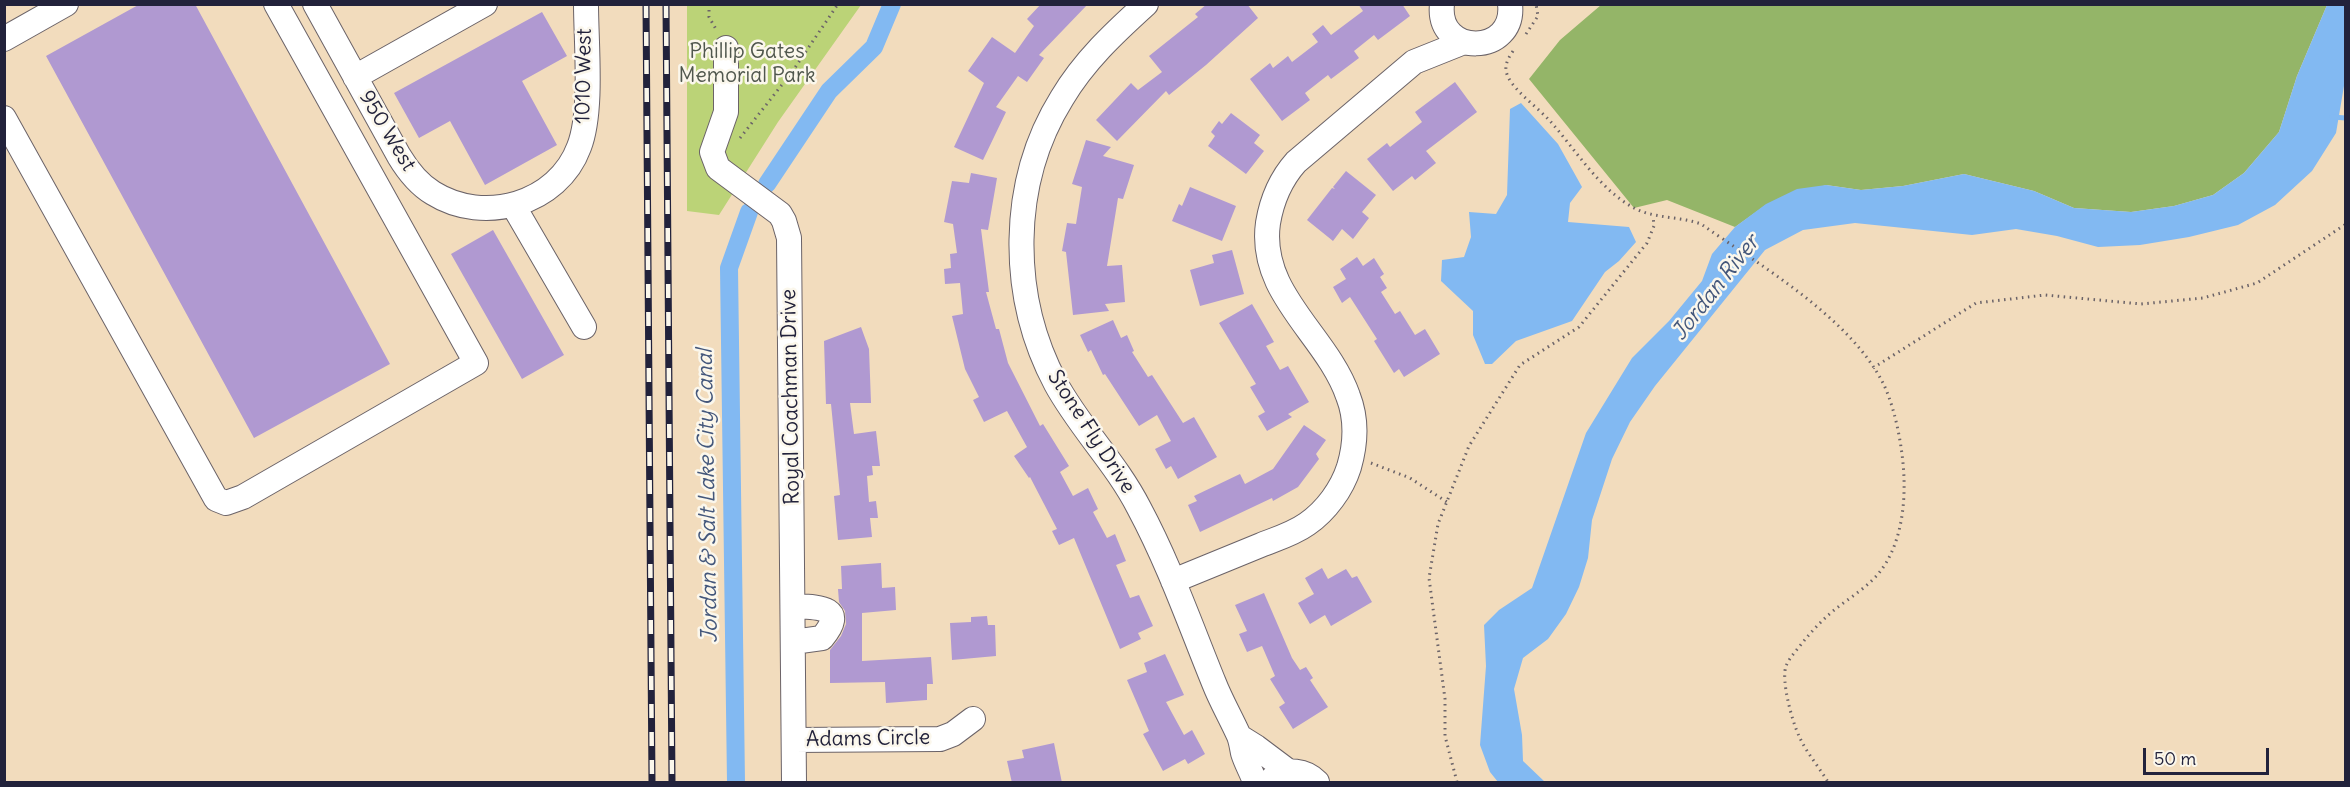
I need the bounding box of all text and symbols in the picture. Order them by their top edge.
street label: 1010 West [571,28,597,124]
park label: Phillip Gates Memorial Park [679,39,815,89]
street label: 950 West [353,86,421,176]
water label: Jordan River [1667,230,1765,346]
street label: Royal Coachman Drive [777,289,805,505]
water label: Jordan & Salt Lake City Canal [692,349,724,643]
street label: Stone Fly Drive [1042,366,1140,498]
street label: Adams Circle [806,725,930,753]
scale bar [2146,736,2272,774]
text: 50 m [2154,747,2196,770]

